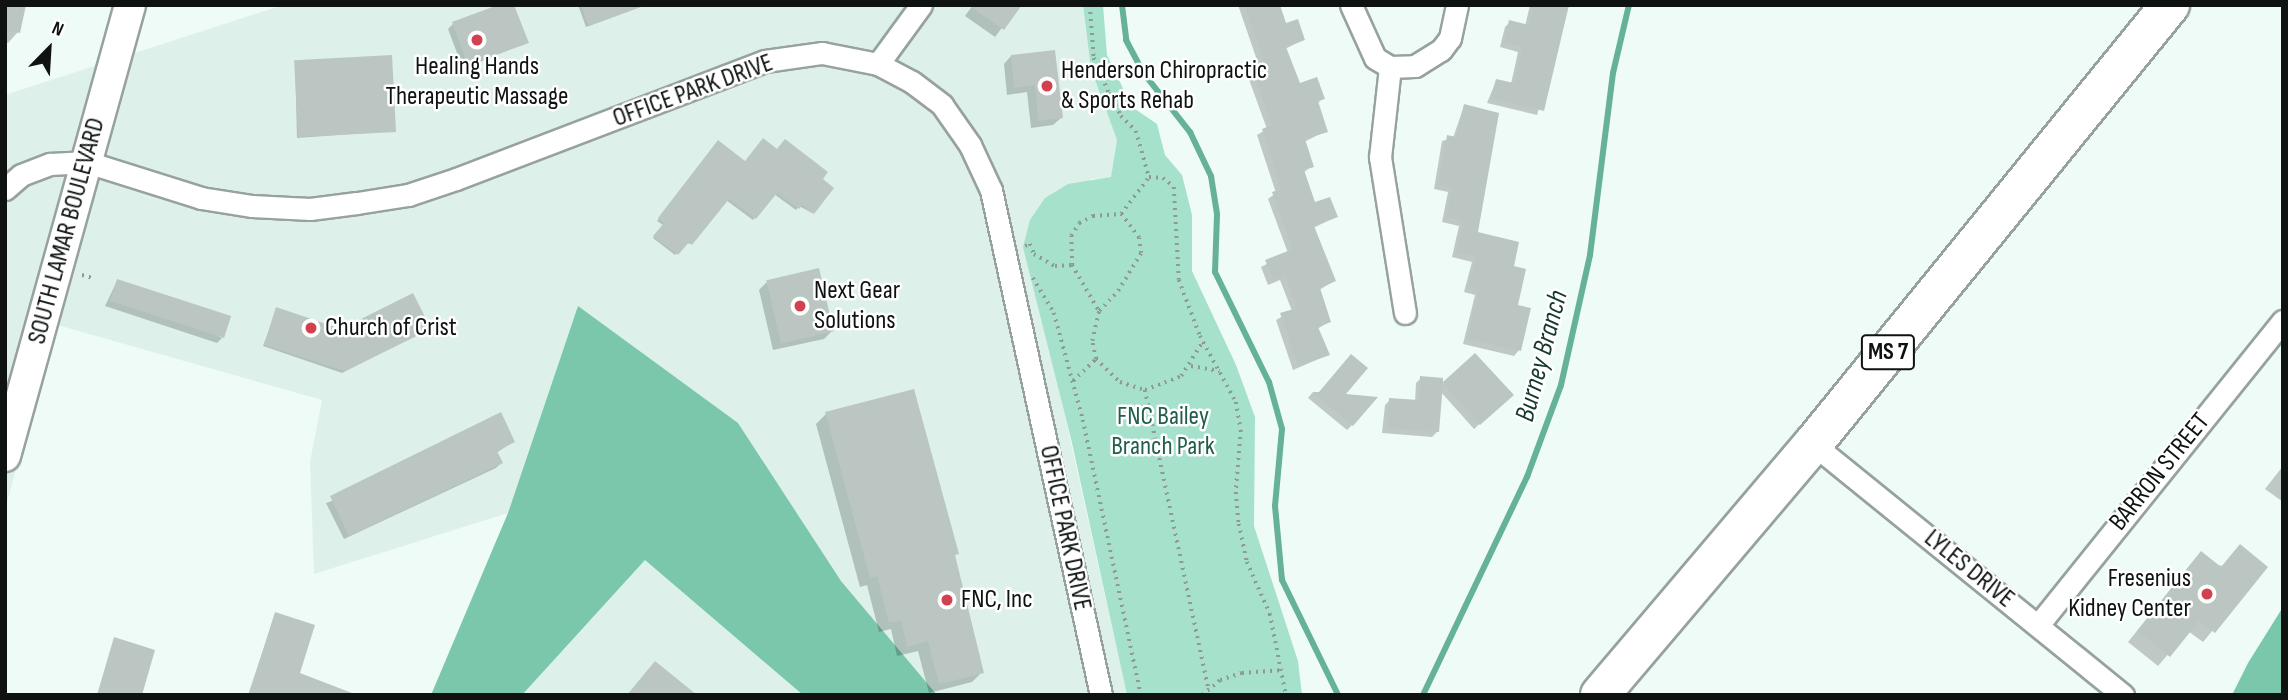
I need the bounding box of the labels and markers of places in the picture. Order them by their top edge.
marker: Healing Hands Therapeutic Massage [469,32,485,48]
place label: Healing Hands Therapeutic Massage [386,51,568,112]
place label: Henderson Chiropractic & Sports Rehab [1061,55,1267,116]
marker: Henderson Chiropractic & Sports Rehab [1039,78,1055,94]
place label: Next Gear Solutions [814,275,900,336]
marker: Next Gear Solutions [792,298,808,314]
place label: Church of Crist [325,312,457,344]
marker: Church of Crist [303,320,319,336]
place label: Fresenius Kidney Center [2068,563,2191,624]
place label: FNC, Inc [961,584,1033,616]
marker: Fresenius Kidney Center [2197,584,2217,604]
marker: FNC, Inc [939,592,955,608]

